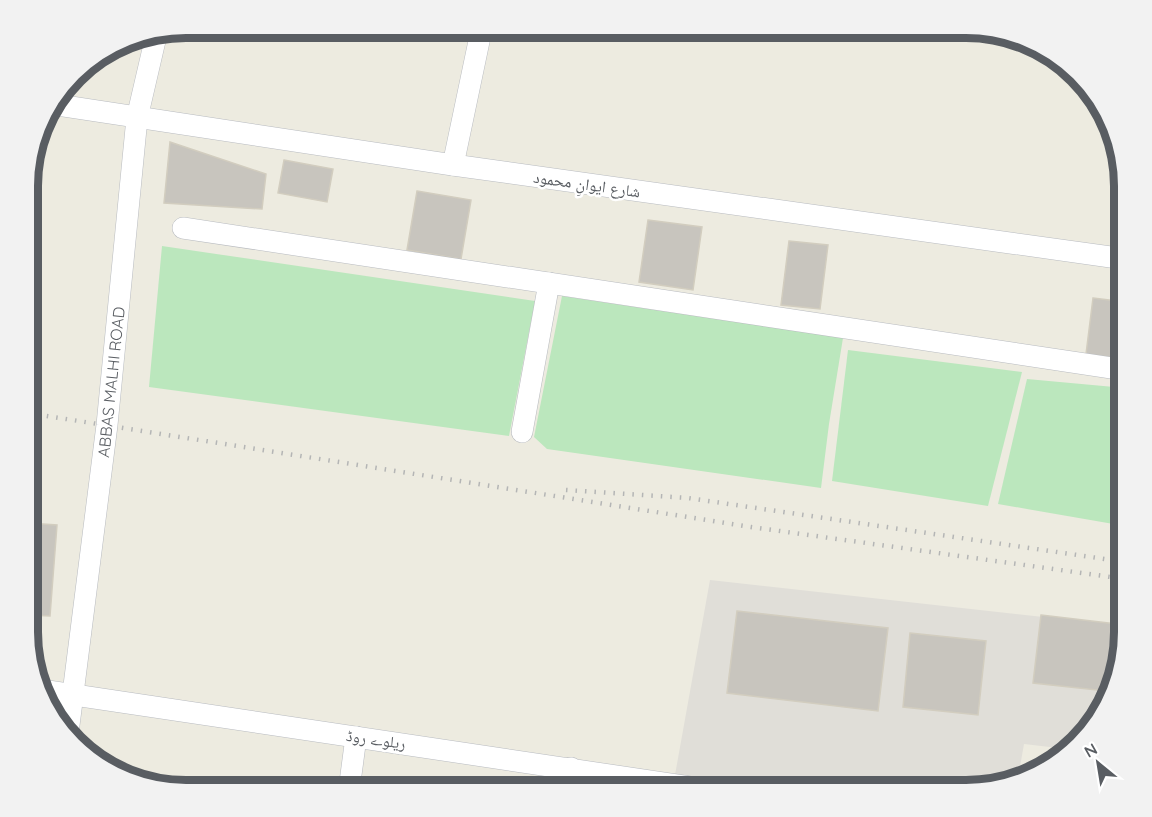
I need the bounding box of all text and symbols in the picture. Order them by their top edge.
street label: شارع ایوانِ محمود [532,167,642,205]
street label: ABBAS MALHI ROAD [93,306,129,458]
street label: ریلوے روڈ [345,725,407,753]
north arrow [1068,733,1128,793]
text: N [1080,738,1101,762]

